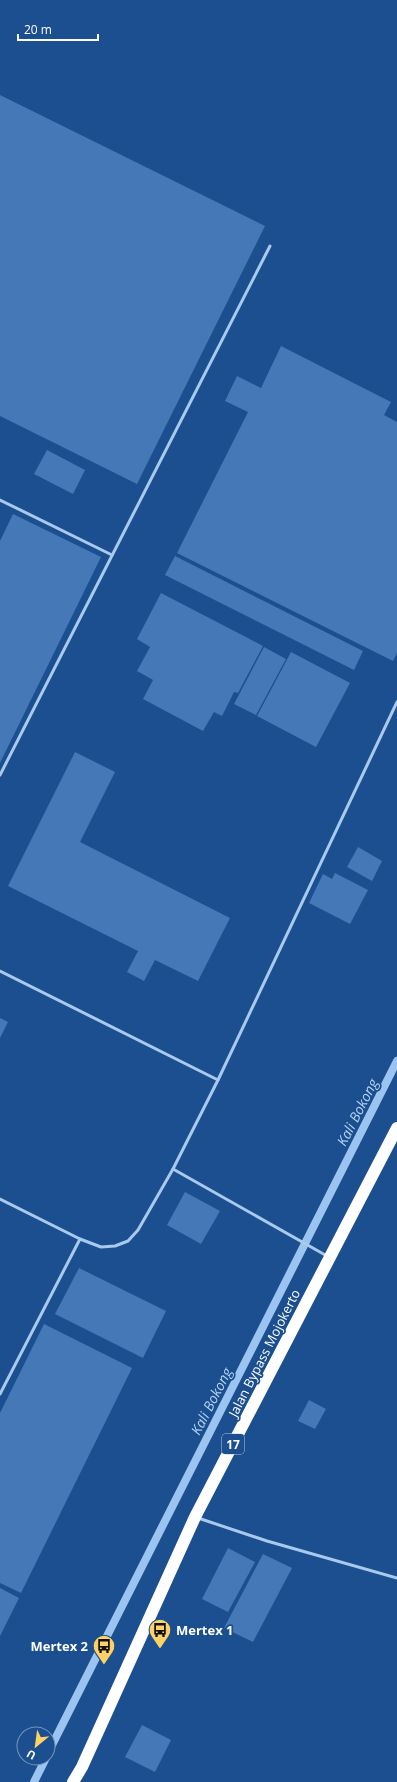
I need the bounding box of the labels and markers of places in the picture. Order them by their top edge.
bus stop icon: Mertex 1 [147,1617,173,1650]
place label: Mertex 1 [176,1621,234,1639]
bus stop icon: Mertex 2 [91,1633,117,1666]
place label: Mertex 2 [31,1637,89,1655]

